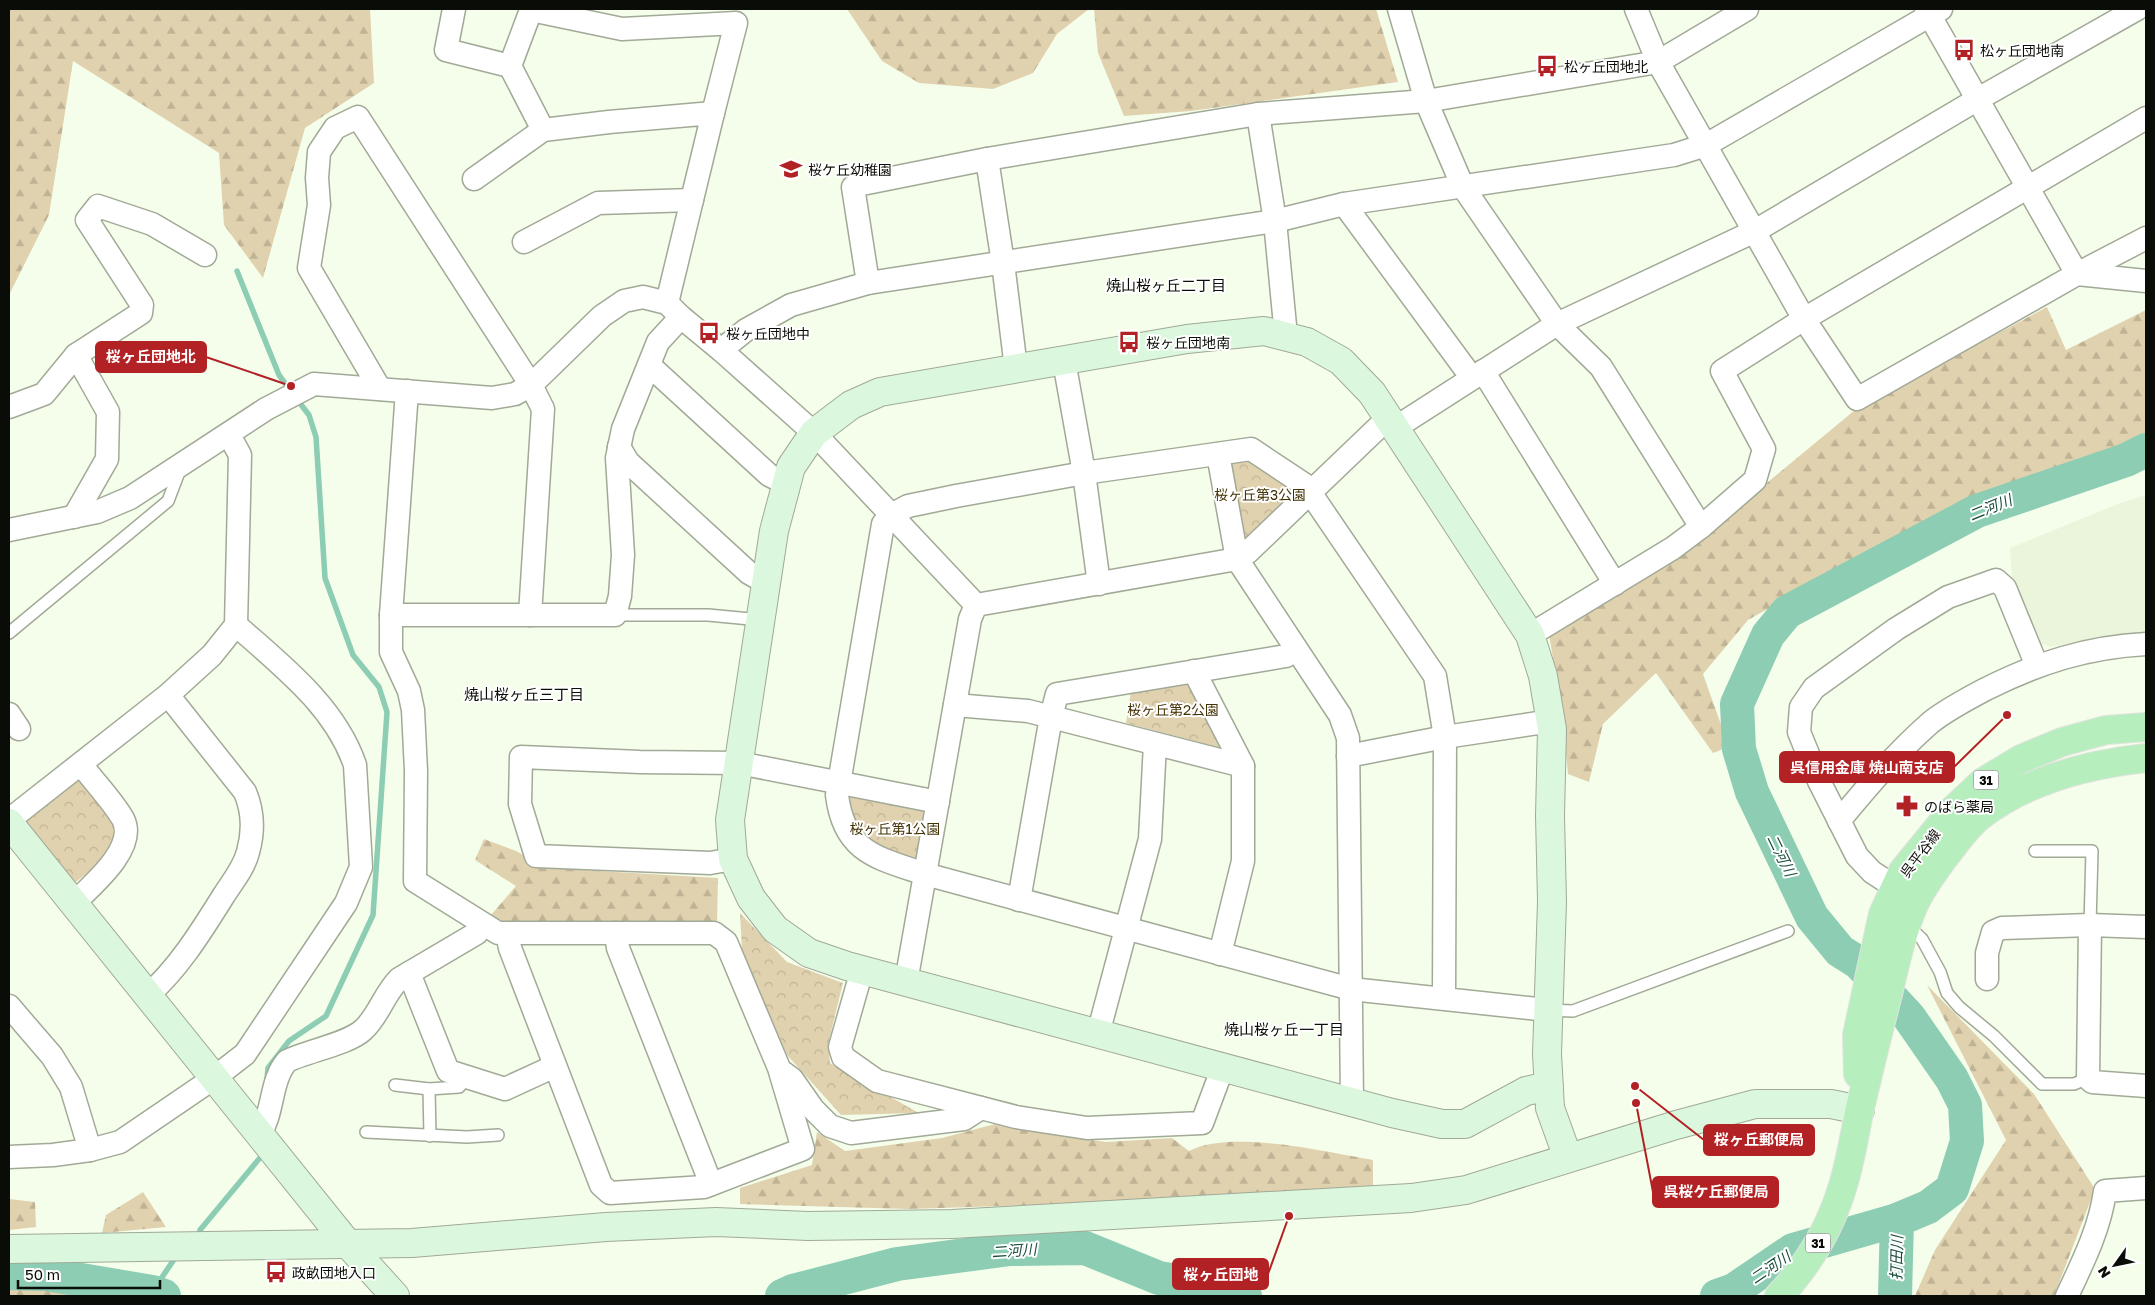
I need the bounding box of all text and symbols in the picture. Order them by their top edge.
bus stop icon: 松ヶ丘団地南 [1951,37,1977,63]
place label: 松ヶ丘団地南 [1980,42,2064,59]
bus stop icon: 松ヶ丘団地北 [1534,53,1560,79]
place label: 松ヶ丘団地北 [1564,58,1648,75]
school or university icon: 桜ケ丘幼稚園 [778,156,804,182]
place label: 桜ケ丘幼稚園 [808,161,892,178]
district label: 焼山桜ヶ丘二丁目 [1106,276,1226,294]
bus stop icon: 桜ヶ丘団地中 [696,320,722,346]
place label: 桜ヶ丘団地中 [726,325,810,342]
bus stop icon: 桜ヶ丘団地南 [1116,329,1142,355]
place label: 桜ヶ丘団地南 [1146,334,1230,351]
callout: 桜ヶ丘団地北 [96,342,206,372]
text: 桜ヶ丘団地北 [106,347,196,365]
park label: 桜ヶ丘第3公園 [1214,486,1306,503]
water label: 二河川 [1966,489,2016,524]
district label: 焼山桜ヶ丘三丁目 [464,685,584,703]
park label: 桜ヶ丘第2公園 [1127,701,1219,718]
callout: 呉信用金庫 焼山南支店 [1780,752,1954,782]
text: 呉信用金庫 焼山南支店 [1790,758,1944,776]
road number: 31 [1974,770,1998,790]
pharmacy icon: のばら薬局 [1894,793,1920,819]
place label: のばら薬局 [1924,798,1994,815]
park label: 桜ヶ丘第1公園 [850,820,940,837]
street label: 呉平谷線 [1896,826,1944,880]
water label: 二河川 [1764,831,1801,881]
district label: 焼山桜ヶ丘一丁目 [1224,1020,1344,1038]
callout: 桜ヶ丘郵便局 [1704,1125,1814,1155]
text: 桜ヶ丘郵便局 [1714,1130,1804,1148]
callout: 呉桜ケ丘郵便局 [1653,1177,1778,1207]
text: 呉桜ケ丘郵便局 [1663,1182,1769,1200]
water label: 打田川 [1887,1233,1905,1281]
road number: 31 [1806,1234,1830,1252]
water label: 二河川 [991,1239,1039,1261]
north arrow [2090,1240,2140,1290]
water label: 二河川 [1746,1246,1795,1287]
scale bar [18,1258,160,1290]
bus stop icon: 政畝団地入口 [263,1259,289,1285]
callout: 桜ヶ丘団地 [1173,1259,1268,1289]
text: N [2094,1263,2114,1281]
place label: 政畝団地入口 [292,1264,376,1281]
text: 50 m [25,1265,60,1283]
text: 桜ヶ丘団地 [1183,1265,1259,1283]

